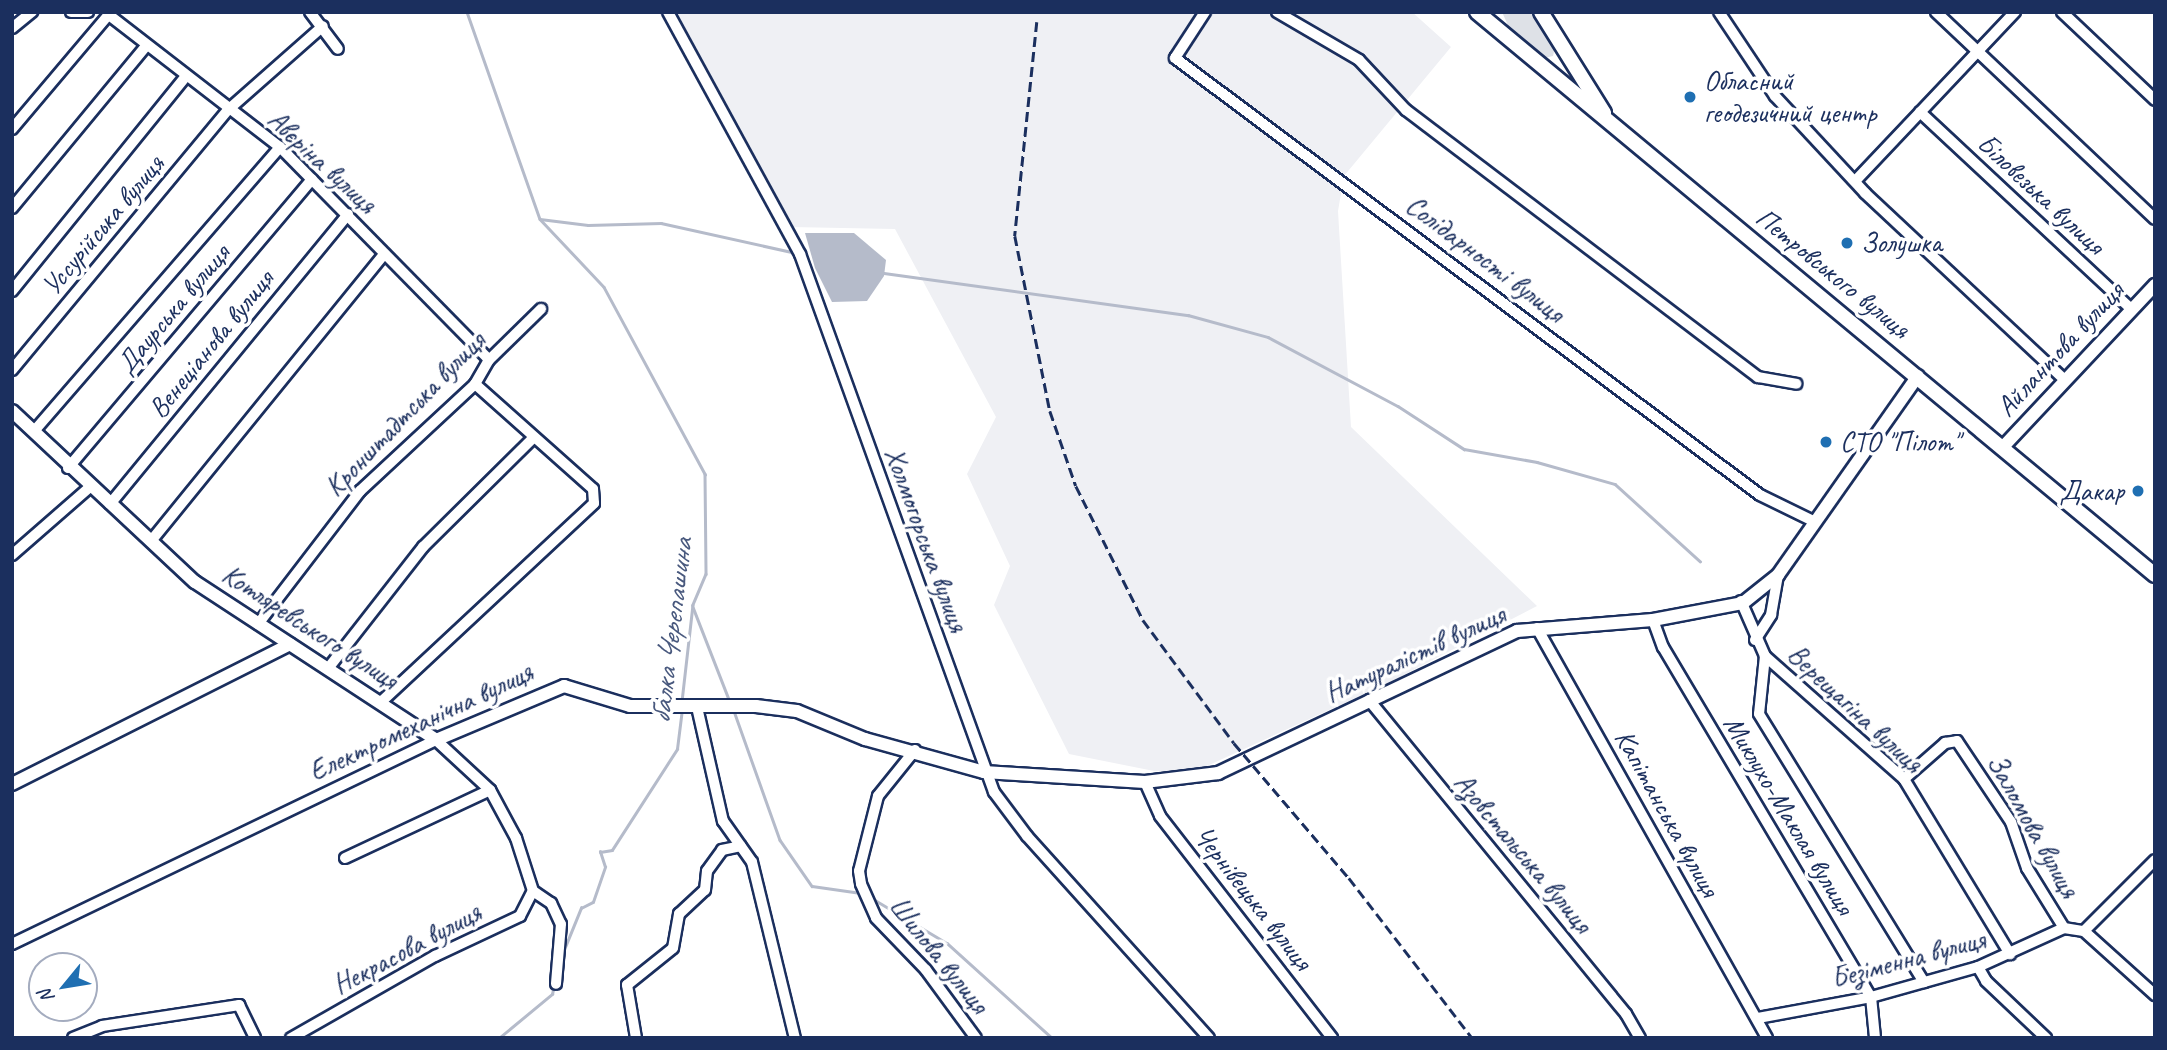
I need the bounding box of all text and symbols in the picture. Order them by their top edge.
place label: Обласний геодезичний центр [1704,64,1877,130]
marker: Обласний геодезичний центр [1682,89,1698,105]
street label: Авєріна вулиця [260,103,384,221]
street label: Біловезька вулиця [1971,127,2111,261]
street label: Уссурійська вулиця [34,147,172,303]
street label: Солідарності вулиця [1399,188,1571,330]
street label: Петровського вулиця [1749,200,1917,346]
place label: Золушка [1861,226,1942,260]
marker: Золушка [1839,235,1855,251]
street label: Даурська вулиця [109,238,237,380]
street label: Венеціанова вулиця [142,264,280,424]
street label: Айлантова вулиця [1989,275,2131,423]
street label: Кронштадтська вулиця [318,324,492,504]
place label: СТО "Пілот" [1840,425,1959,459]
marker: СТО "Пілот" [1818,434,1834,450]
street label: Холмогорська вулиця [877,443,975,637]
place label: Дакар [2059,474,2124,508]
marker: Дакар [2130,483,2146,499]
water label: балка Черепашина [642,537,700,725]
street label: Котляревського вулиця [215,557,405,697]
street label: Натуралістів вулиця [1320,598,1510,710]
street label: Верещагіна вулиця [1780,638,1930,780]
street label: Електромеханічна вулиця [304,655,538,789]
street label: Миклухо-Маклая вулиця [1717,710,1861,920]
street label: Капітанська вулиця [1607,723,1727,903]
street label: Заломова вулиця [1979,747,2087,905]
street label: Азовстальська вулиця [1447,766,1599,940]
street label: Чернівецька вулиця [1186,819,1320,977]
street label: Шилова вулиця [882,890,996,1020]
street label: Некрасова вулиця [327,896,487,1002]
street label: Безіменна вулиця [1826,922,1990,996]
north arrow [28,952,98,1022]
text: N [33,985,60,1008]

